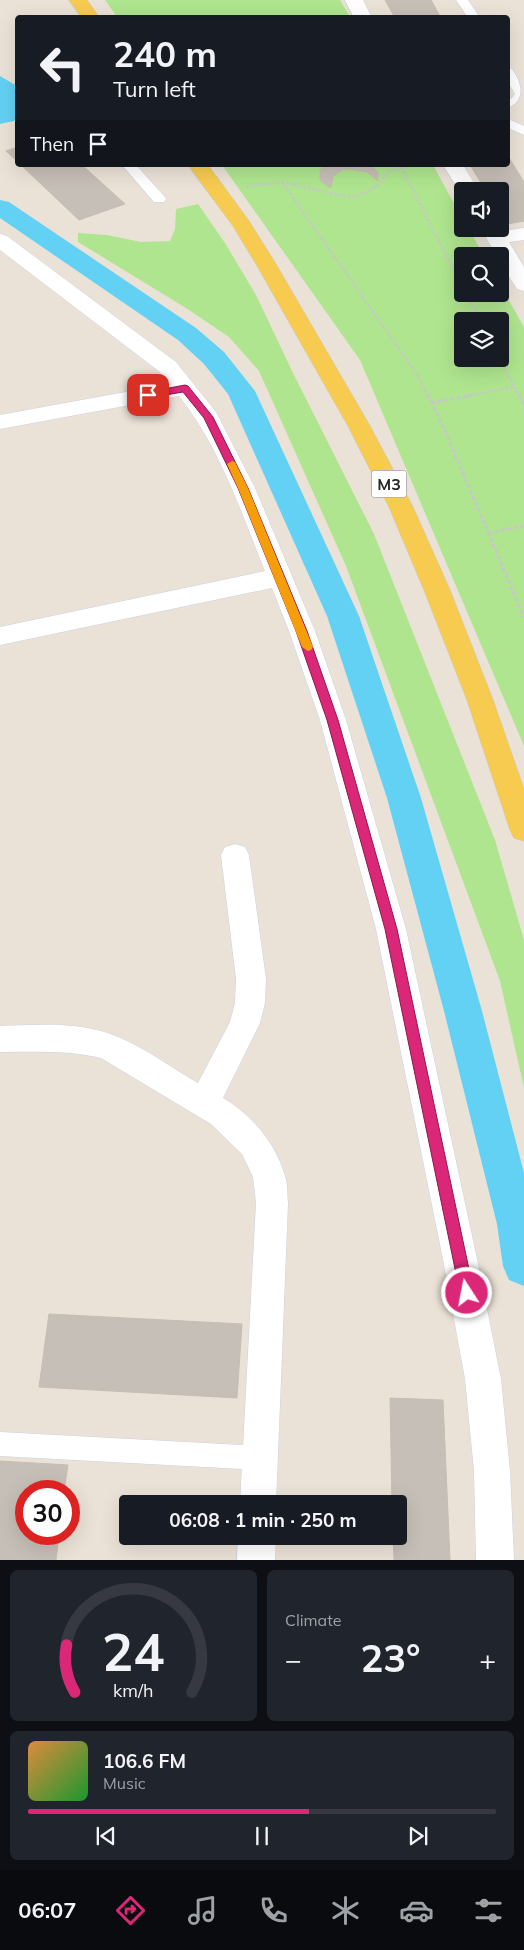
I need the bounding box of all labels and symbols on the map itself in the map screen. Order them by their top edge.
pin [127,374,169,416]
road number: M3 [372,470,406,498]
position arrow [440,1266,492,1318]
speed limit sign: 30 [15,1480,80,1545]

